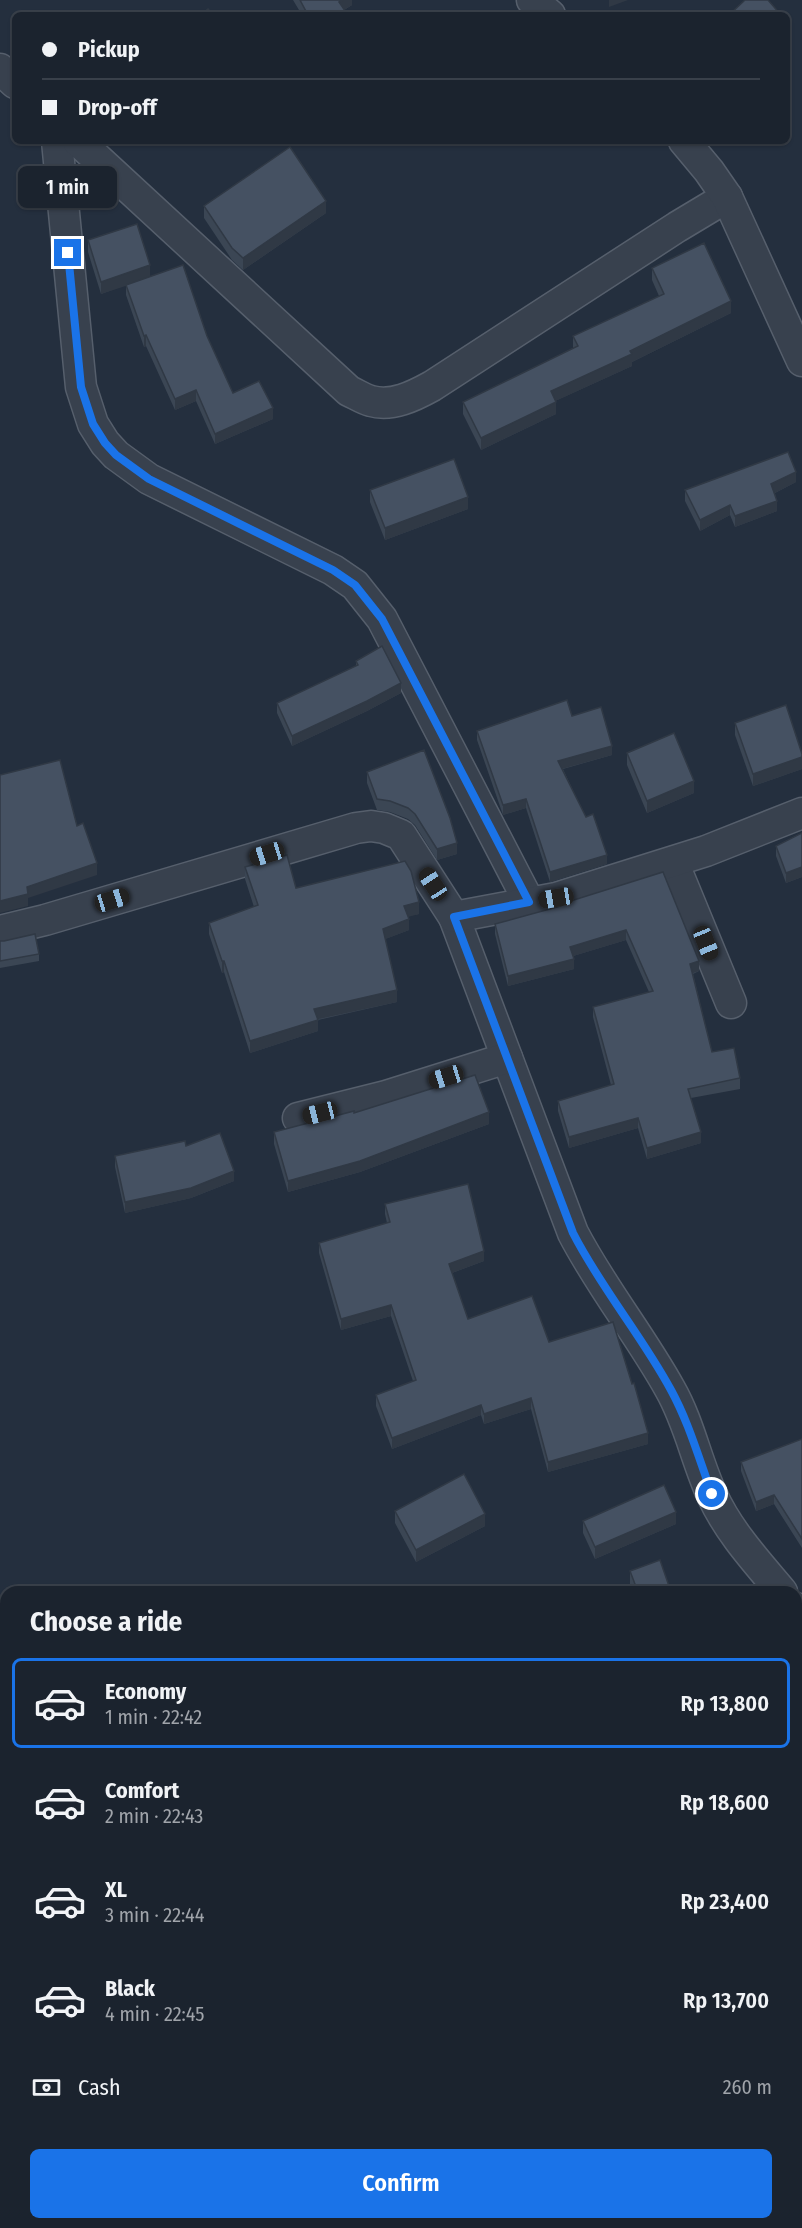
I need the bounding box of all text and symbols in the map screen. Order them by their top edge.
text: Pickup [78,36,140,63]
text: Drop-off [78,94,157,121]
callout: 1 min [19,166,118,208]
text: 1 min [46,175,89,199]
route end [54,239,81,266]
car [247,840,287,868]
car [416,864,450,904]
car [92,886,132,914]
car [537,886,575,910]
car [691,923,721,963]
car [426,1063,466,1091]
car [300,1100,340,1126]
route start [698,1480,725,1507]
text: Choose a ride [30,1606,182,1638]
icon: car [33,1676,87,1730]
text: Economy [105,1678,186,1705]
text: Rp 13,800 [681,1690,769,1717]
text: 1 min · 22:42 [105,1705,202,1729]
icon: car [33,1775,87,1829]
text: Comfort [105,1777,179,1804]
text: Rp 18,600 [680,1789,769,1816]
text: 2 min · 22:43 [105,1804,203,1828]
icon: car [33,1874,87,1928]
text: XL [105,1876,127,1903]
text: Rp 23,400 [680,1888,769,1915]
text: 3 min · 22:44 [105,1903,204,1927]
icon: car [33,1973,87,2027]
text: Black [105,1975,155,2002]
text: Rp 13,700 [683,1987,769,2014]
text: 4 min · 22:45 [105,2002,204,2026]
icon: cash [30,2071,63,2104]
text: Cash [78,2074,121,2101]
text: 260 m [723,2075,772,2099]
button: Confirm [30,2149,772,2218]

